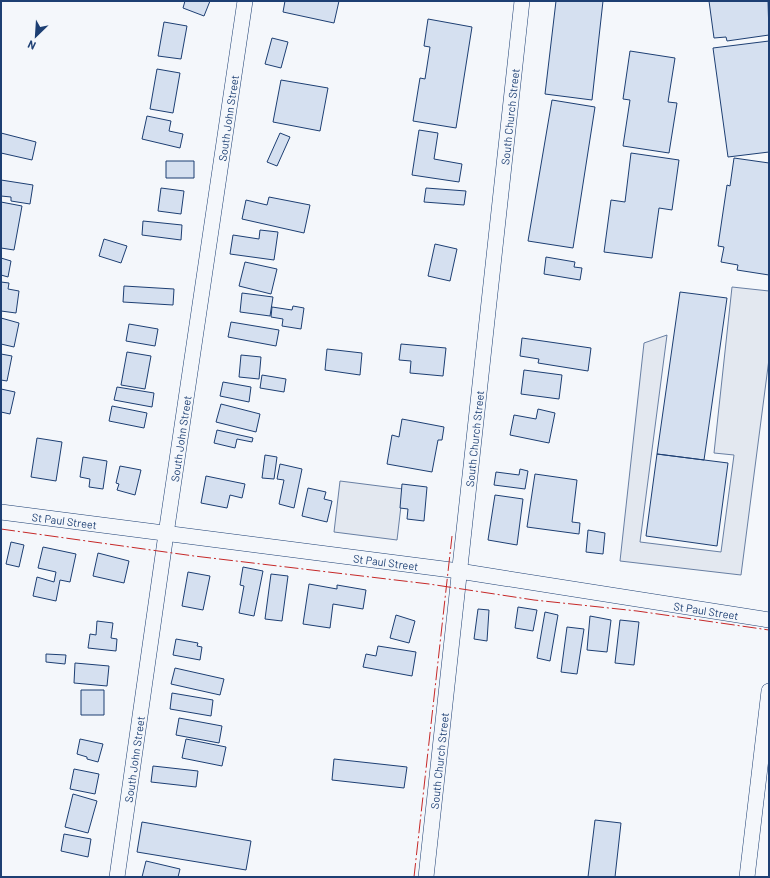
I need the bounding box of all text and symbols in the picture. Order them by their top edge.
north arrow [16,16,56,56]
text: N [25,38,38,53]
street label: South Church Street [498,68,521,165]
street label: South John Street [215,74,240,162]
street label: South Church Street [462,390,486,488]
street label: South John Street [167,395,193,483]
street label: St Paul Street [31,510,98,531]
street label: St Paul Street [353,551,419,572]
street label: St Paul Street [673,599,740,622]
street label: South Church Street [427,712,450,810]
street label: South John Street [121,715,146,803]

